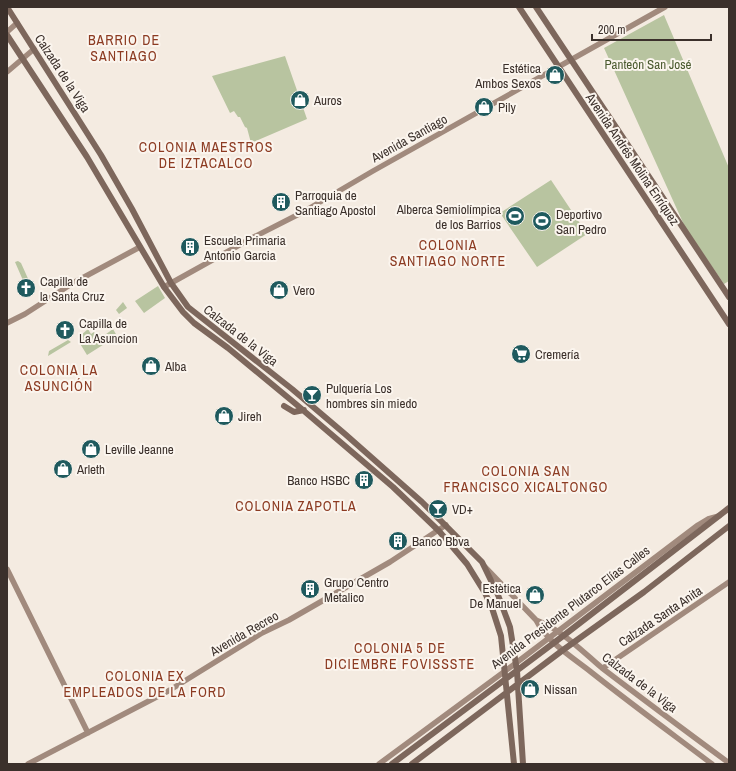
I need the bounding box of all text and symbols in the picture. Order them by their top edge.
scale bar [592,16,711,42]
text: 200 m [598,22,625,38]
street label: Calzada de la Viga [31,31,94,116]
district label: BARRIO DE SANTIAGO [88,31,160,65]
park label: Panteón San José [604,56,692,73]
place label: Estética Ambos Sexos [474,60,541,92]
shop icon: Estética Ambos Sexos [544,64,566,86]
shop icon: Auros [289,89,311,111]
street label: Avenida Andrés Molina Enríquez [581,89,683,229]
place label: Auros [313,92,342,109]
shop icon: Pily [473,96,495,118]
place label: Pily [498,99,516,116]
street label: Avenida Santiago [367,110,450,167]
district label: COLONIA MAESTROS DE IZTACALCO [139,138,273,172]
place label: Parroquia de Santiago Apostol [295,187,376,219]
building icon: Parroquia de Santiago Apostol [270,191,292,213]
place label: Alberca Semiolímpica de los Barrios [396,201,501,233]
sports icon: Alberca Semiolímpica de los Barrios [504,205,526,227]
place label: Deportivo San Pedro [556,206,606,238]
sports icon: Deportivo San Pedro [531,210,553,232]
place label: Escuela Primaria Antonio Garcia [203,232,286,264]
building icon: Escuela Primaria Antonio Garcia [179,236,201,258]
district label: COLONIA SANTIAGO NORTE [390,236,506,270]
place label: Capilla de la Santa Cruz [40,273,105,305]
church icon: Capilla de la Santa Cruz [15,277,37,299]
shop icon: Vero [268,279,290,301]
place label: Vero [293,282,315,299]
street label: Calzada de la Viga [200,301,281,370]
place label: Capilla de La Asuncion [79,315,138,347]
church icon: Capilla de La Asuncion [54,319,76,341]
supermarket icon: Cremería [510,343,532,365]
place label: Cremería [535,346,579,363]
shop icon: Alba [140,355,162,377]
place label: Alba [164,358,186,375]
district label: COLONIA LA ASUNCIÓN [20,361,98,395]
place label: Pulquería Los hombres sin miedo [326,380,417,412]
bar icon: Pulquería Los hombres sin miedo [301,384,323,406]
shop icon: Jireh [213,405,235,427]
place label: Jireh [238,408,262,425]
shop icon: Leville Jeanne [80,438,102,460]
place label: Leville Jeanne [105,441,174,458]
shop icon: Arleth [52,458,74,480]
place label: Arleth [76,461,105,478]
district label: COLONIA SAN FRANCISCO XICALTONGO [443,462,609,496]
building icon: Banco HSBC [353,469,375,491]
place label: Banco HSBC [287,472,350,489]
district label: COLONIA ZAPOTLA [235,497,357,515]
bar icon: VD+ [427,498,449,520]
place label: VD+ [452,501,473,518]
building icon: Banco Bbva [387,530,409,552]
place label: Banco Bbva [412,533,470,550]
street label: Avenida Presidente Plutarco Elías Calles [487,542,653,673]
place label: Grupo Centro Metalico [324,574,389,606]
building icon: Grupo Centro Metalico [299,578,321,600]
place label: Estètica De Manuel [469,580,521,612]
street label: Calzada Santa Anita [615,582,705,651]
shop icon: Estètica De Manuel [524,584,546,606]
street label: Avenida Recreo [206,607,282,660]
district label: COLONIA 5 DE DICIEMBRE FOVISSSTE [325,639,475,673]
street label: Calzada de la Viga [599,649,681,716]
district label: COLONIA EX EMPLEADOS DE LA FORD [64,667,226,701]
shop icon: Nissan [519,678,541,700]
place label: Nissan [544,681,577,698]

